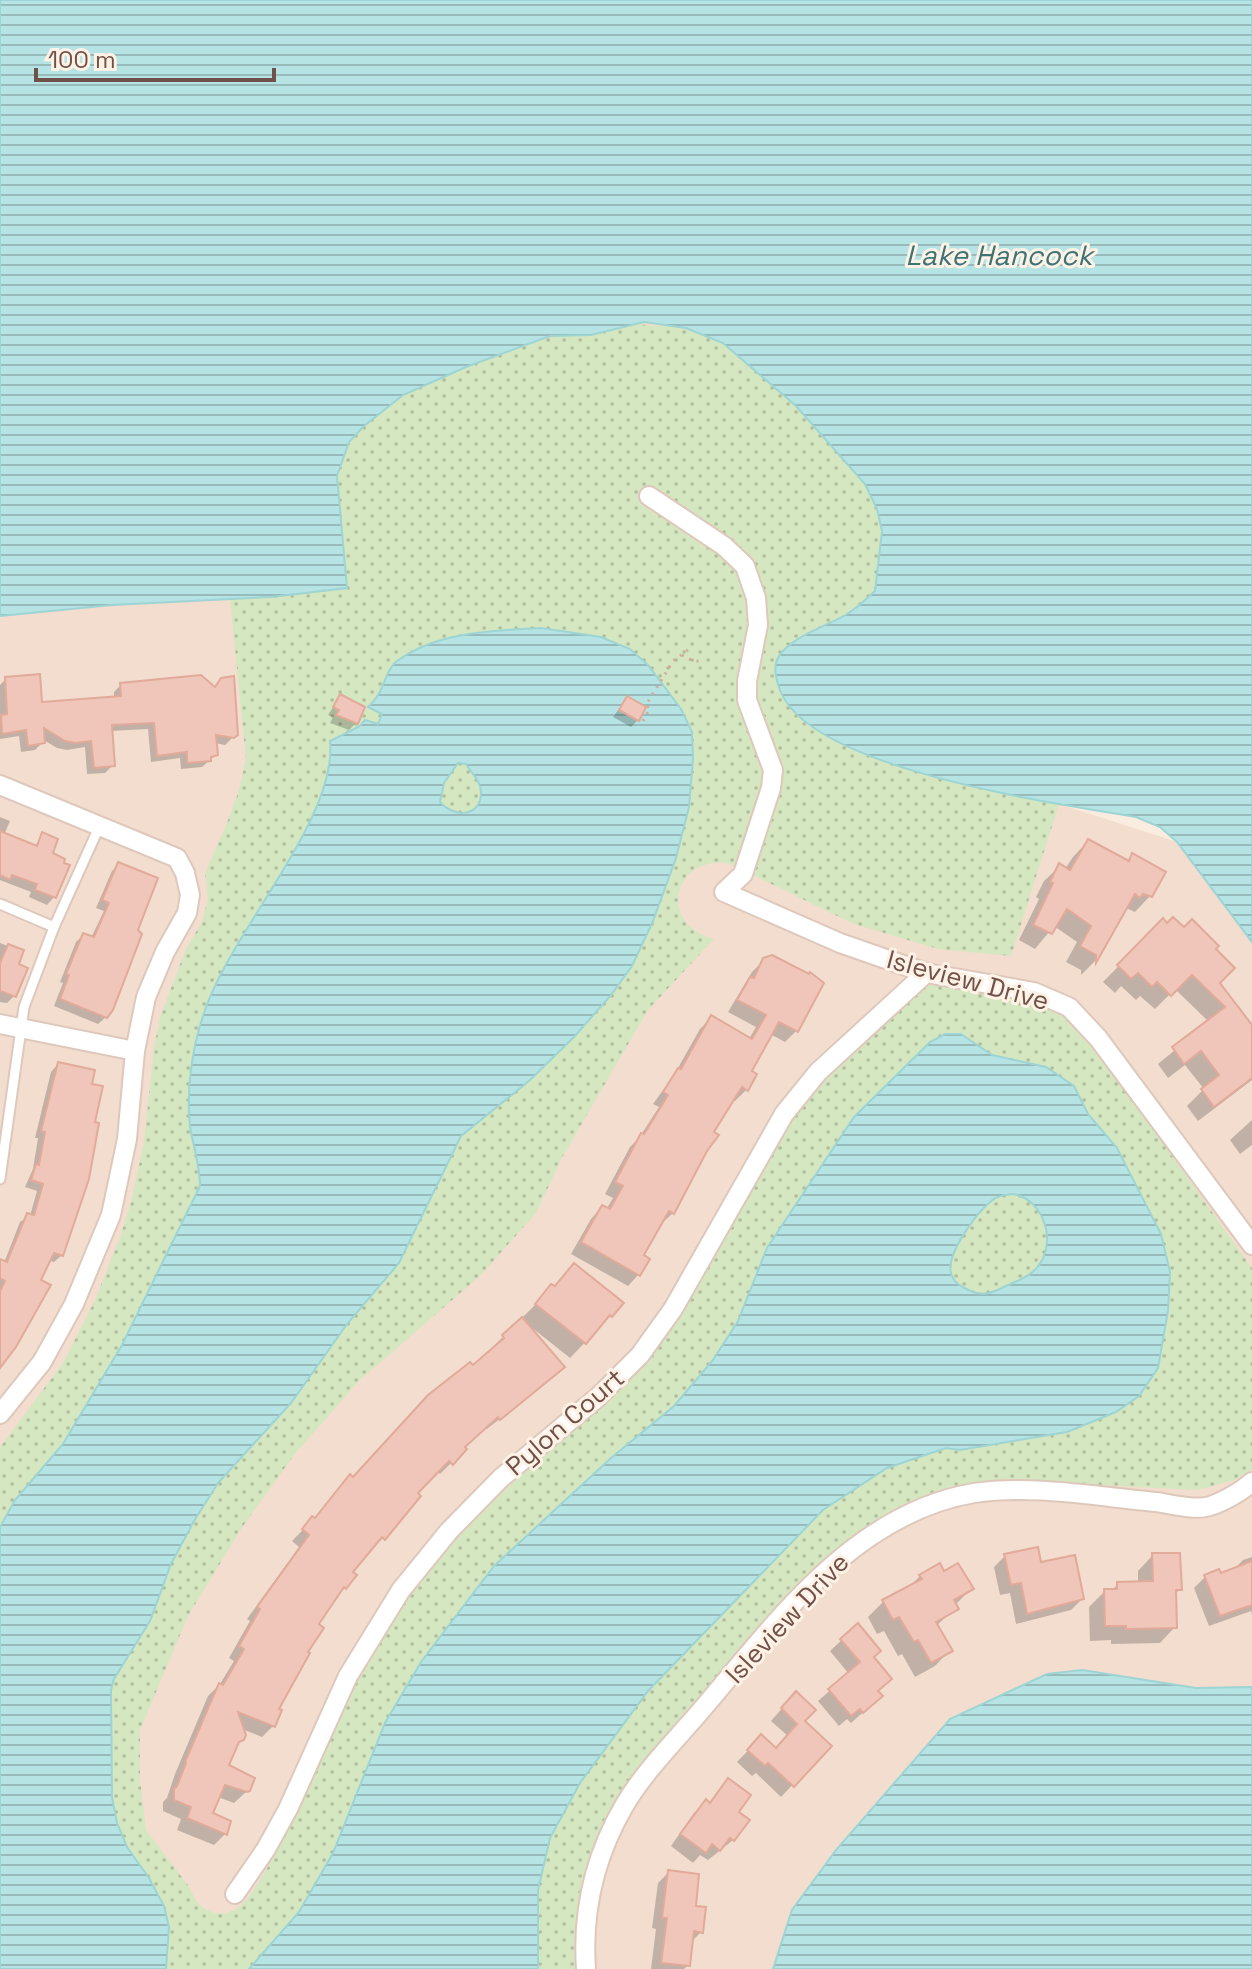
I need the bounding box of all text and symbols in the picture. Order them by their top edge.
scale bar [36,32,274,82]
text: 100 m [48,44,116,75]
water label: Lake Hancock [906,237,1095,273]
street label: Isleview Drive [883,942,1053,1018]
street label: Pylon Court [498,1361,632,1483]
street label: Isleview Drive [718,1545,856,1691]

